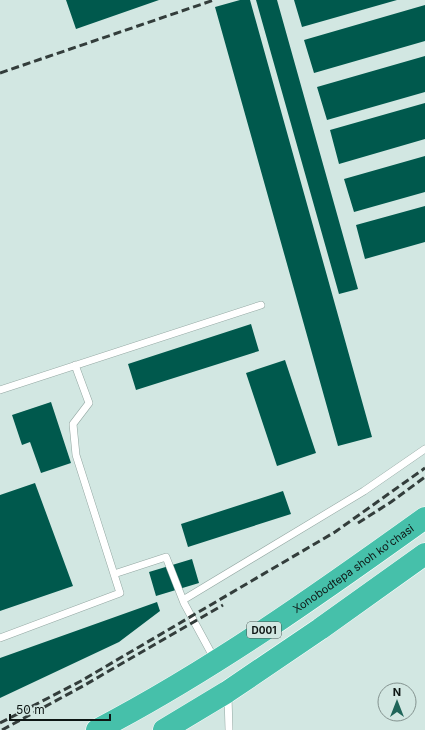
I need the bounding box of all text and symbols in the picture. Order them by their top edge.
street label: Xonobodtepa shoh ko'chasi [290,521,416,616]
road number: D001 [247,622,281,638]
north arrow [377,682,417,722]
text: N [393,685,401,699]
scale bar [10,696,110,722]
text: 50 m [16,702,45,717]

